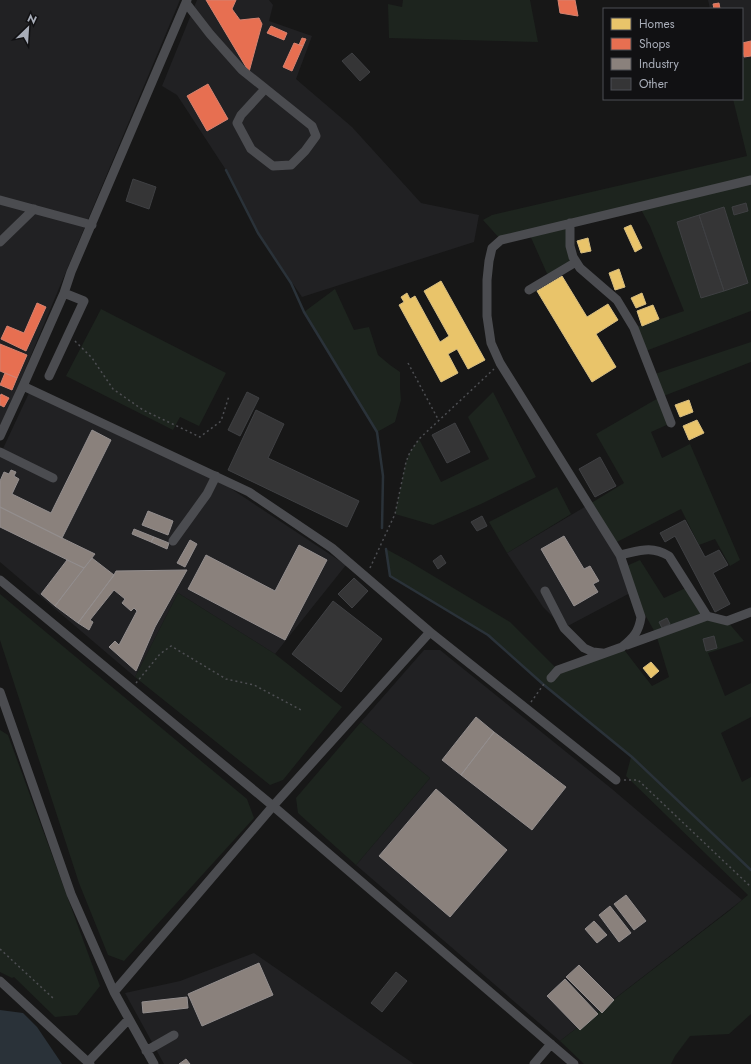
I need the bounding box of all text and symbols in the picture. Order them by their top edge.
north arrow [8,8,48,48]
legend [603,8,743,100]
text: N [25,10,40,28]
text: Homes [639,15,675,33]
text: Shops [639,35,670,53]
text: Industry [639,55,680,73]
text: Other [639,75,669,93]

